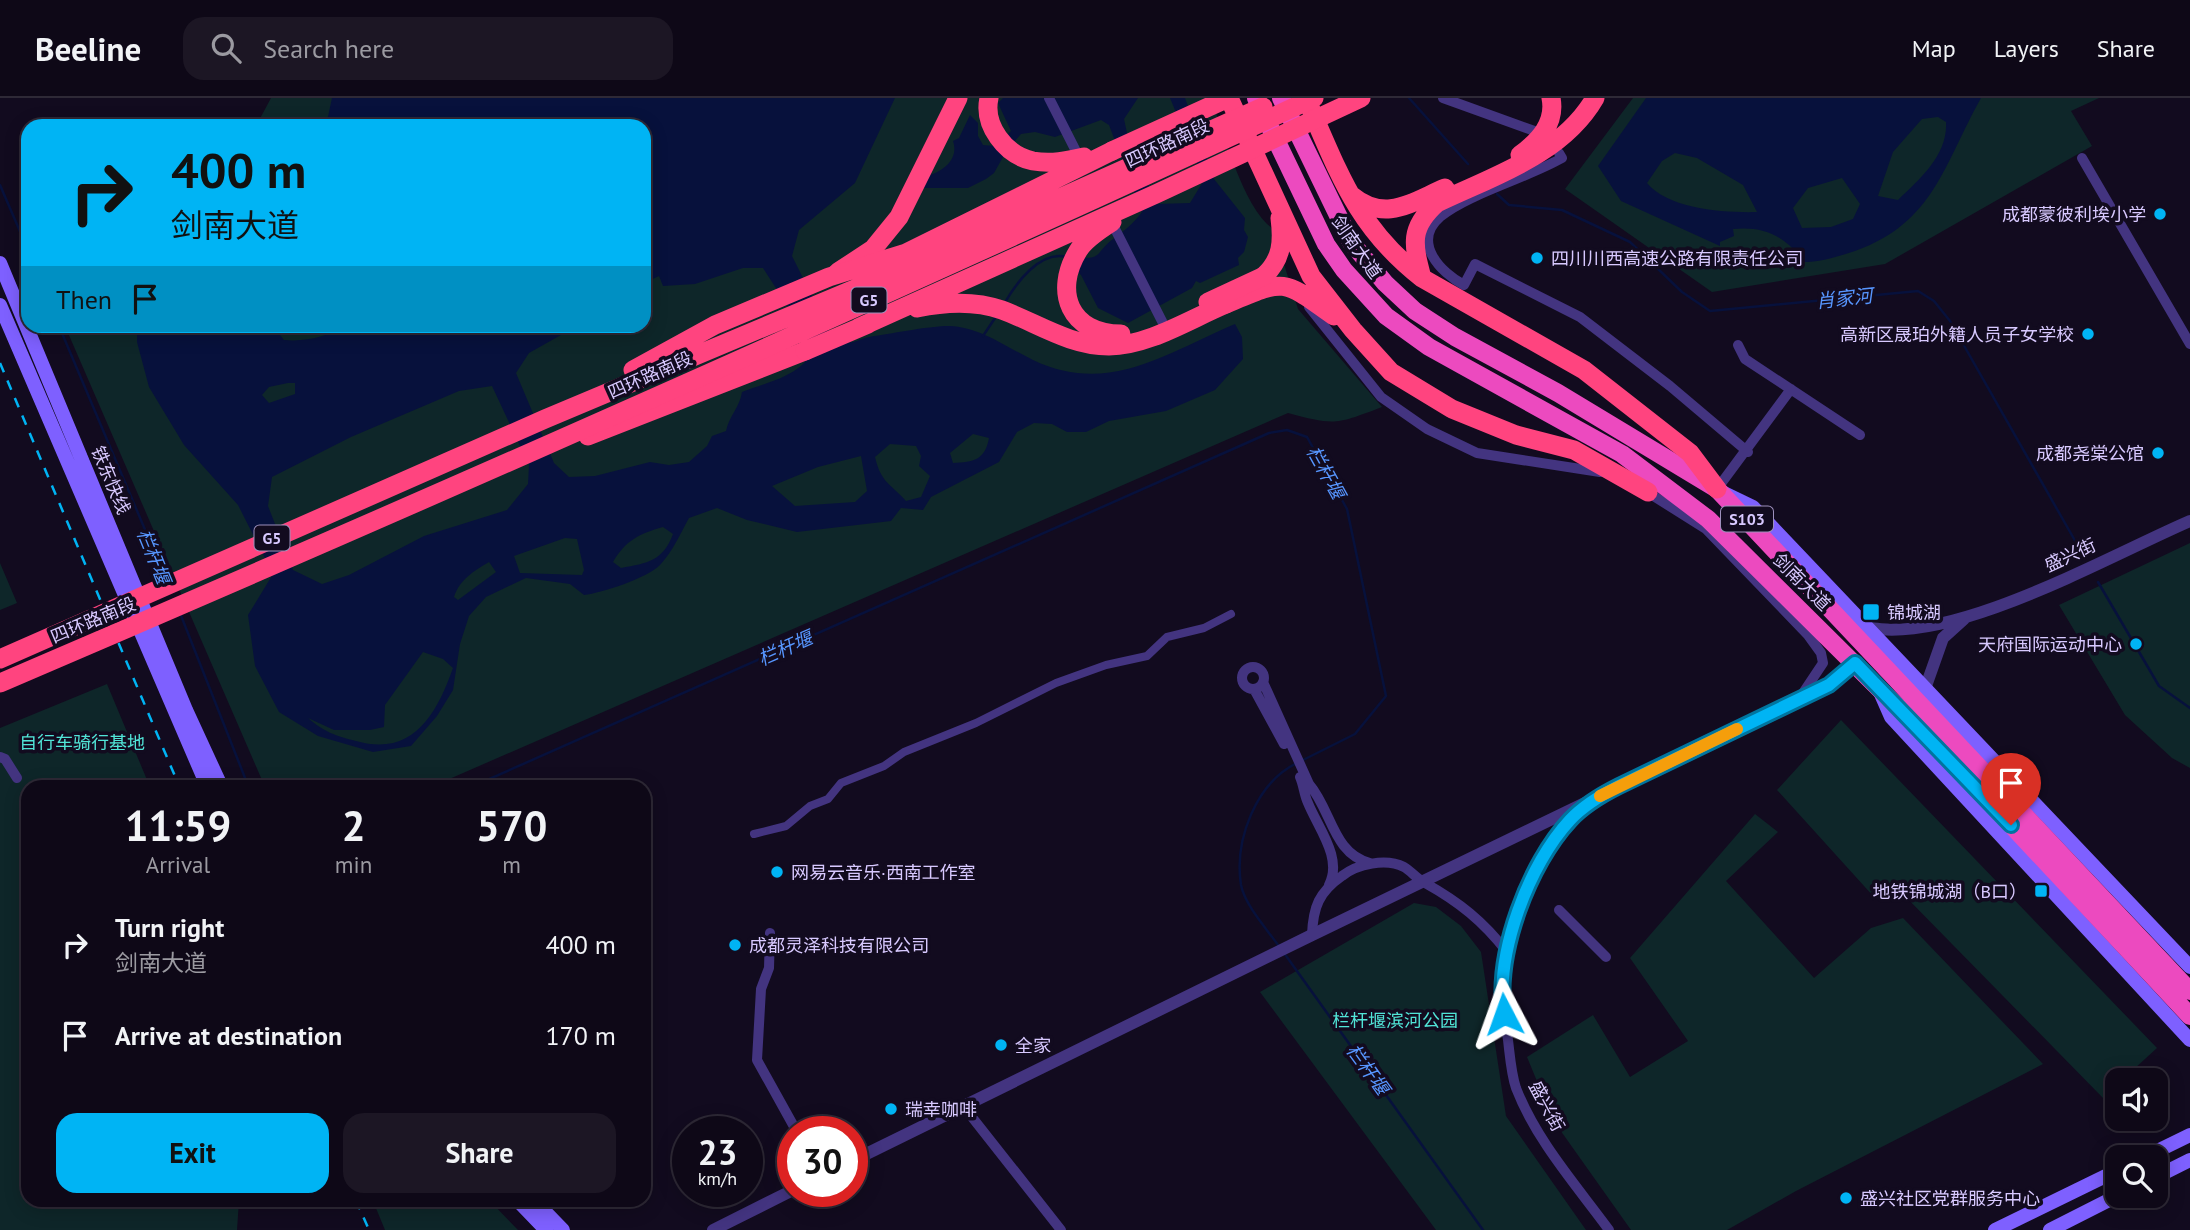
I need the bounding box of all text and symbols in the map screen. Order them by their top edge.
search box [183,17,673,80]
text: Beeline [35,27,141,70]
icon: search [207,29,245,67]
text: Search here [263,32,394,65]
text: Map [1912,33,1956,64]
text: Layers [1994,33,2059,64]
text: Share [2097,33,2155,64]
street label: 四环路南段 [1121,114,1213,172]
text: 400 m [171,138,306,202]
icon: right [56,147,147,238]
place label: 成都蒙彼利埃小学 [2002,203,2146,226]
text: 剑南大道 [171,204,299,246]
marker: 成都蒙彼利埃小学 [2152,206,2168,222]
street label: 剑南大道 [1327,211,1387,283]
place label: 四川川西高速公路有限责任公司 [1551,247,1803,270]
marker: 四川川西高速公路有限责任公司 [1529,250,1545,266]
icon: arrive [126,280,164,318]
text: Then [56,283,112,316]
water label: 肖家河 [1814,283,1878,313]
road number: G5 [852,288,886,312]
place label: 高新区晟珀外籍人员子女学校 [1840,323,2074,346]
marker: 高新区晟珀外籍人员子女学校 [2080,326,2096,342]
street label: 四环路南段 [604,346,696,404]
water label: 栏杆堰 [1302,441,1352,505]
street label: 铁东快线 [86,442,136,518]
place label: 成都尧棠公馆 [2036,442,2144,465]
marker: 成都尧棠公馆 [2150,445,2166,461]
road number: S103 [1721,506,1773,532]
water label: 栏杆堰 [132,525,177,590]
road number: G5 [254,526,290,550]
street label: 盛兴街 [2041,533,2099,577]
street label: 剑南大道 [1768,548,1836,616]
street label: 四环路南段 [47,592,139,648]
place label: 锦城湖 [1887,601,1941,624]
marker: 锦城湖 [1861,602,1881,622]
water label: 栏杆堰 [754,624,819,671]
place label: 天府国际运动中心 [1978,633,2122,656]
marker: 天府国际运动中心 [2128,636,2144,652]
park label: 自行车骑行基地 [19,731,145,754]
pin [1981,753,2041,825]
icon: arrive [1992,764,2030,802]
text: 11:59 [125,798,231,853]
text: 2 [342,798,365,853]
text: 570 [476,798,547,853]
text: Arrival [146,850,210,879]
text: min [335,850,372,879]
text: m [502,850,521,879]
place label: 网易云音乐·西南工作室 [791,861,976,884]
marker: 网易云音乐·西南工作室 [769,864,785,880]
place label: 地铁锦城湖（B口） [1872,880,2027,903]
marker: 地铁锦城湖（B口） [2033,883,2049,899]
text: Turn right [115,911,224,944]
icon: right [56,926,94,964]
text: 400 m [545,928,616,961]
place label: 成都灵泽科技有限公司 [749,934,929,957]
marker: 成都灵泽科技有限公司 [727,937,743,953]
text: 剑南大道 [115,948,207,977]
position arrow [1467,977,1541,1051]
park label: 栏杆堰滨河公园 [1332,1009,1458,1032]
icon: arrive [56,1017,94,1055]
text: Arrive at destination [115,1019,342,1052]
text: 170 m [545,1019,616,1052]
place label: 全家 [1015,1034,1051,1057]
marker: 全家 [993,1037,1009,1053]
water label: 栏杆堰 [1342,1039,1396,1102]
map controls [2105,1068,2168,1208]
button: sound [2105,1068,2168,1131]
street label: 盛兴街 [1524,1077,1570,1135]
place label: 瑞幸咖啡 [905,1098,977,1121]
marker: 瑞幸咖啡 [883,1101,899,1117]
button: Exit [56,1113,329,1193]
button: Share [343,1113,616,1193]
speed limit sign: 30 [777,1116,868,1207]
text: 23 [698,1129,737,1175]
button: search [2105,1145,2168,1208]
text: km/h [698,1167,737,1190]
place label: 盛兴社区党群服务中心 [1860,1187,2040,1210]
marker: 盛兴社区党群服务中心 [1838,1190,1854,1206]

